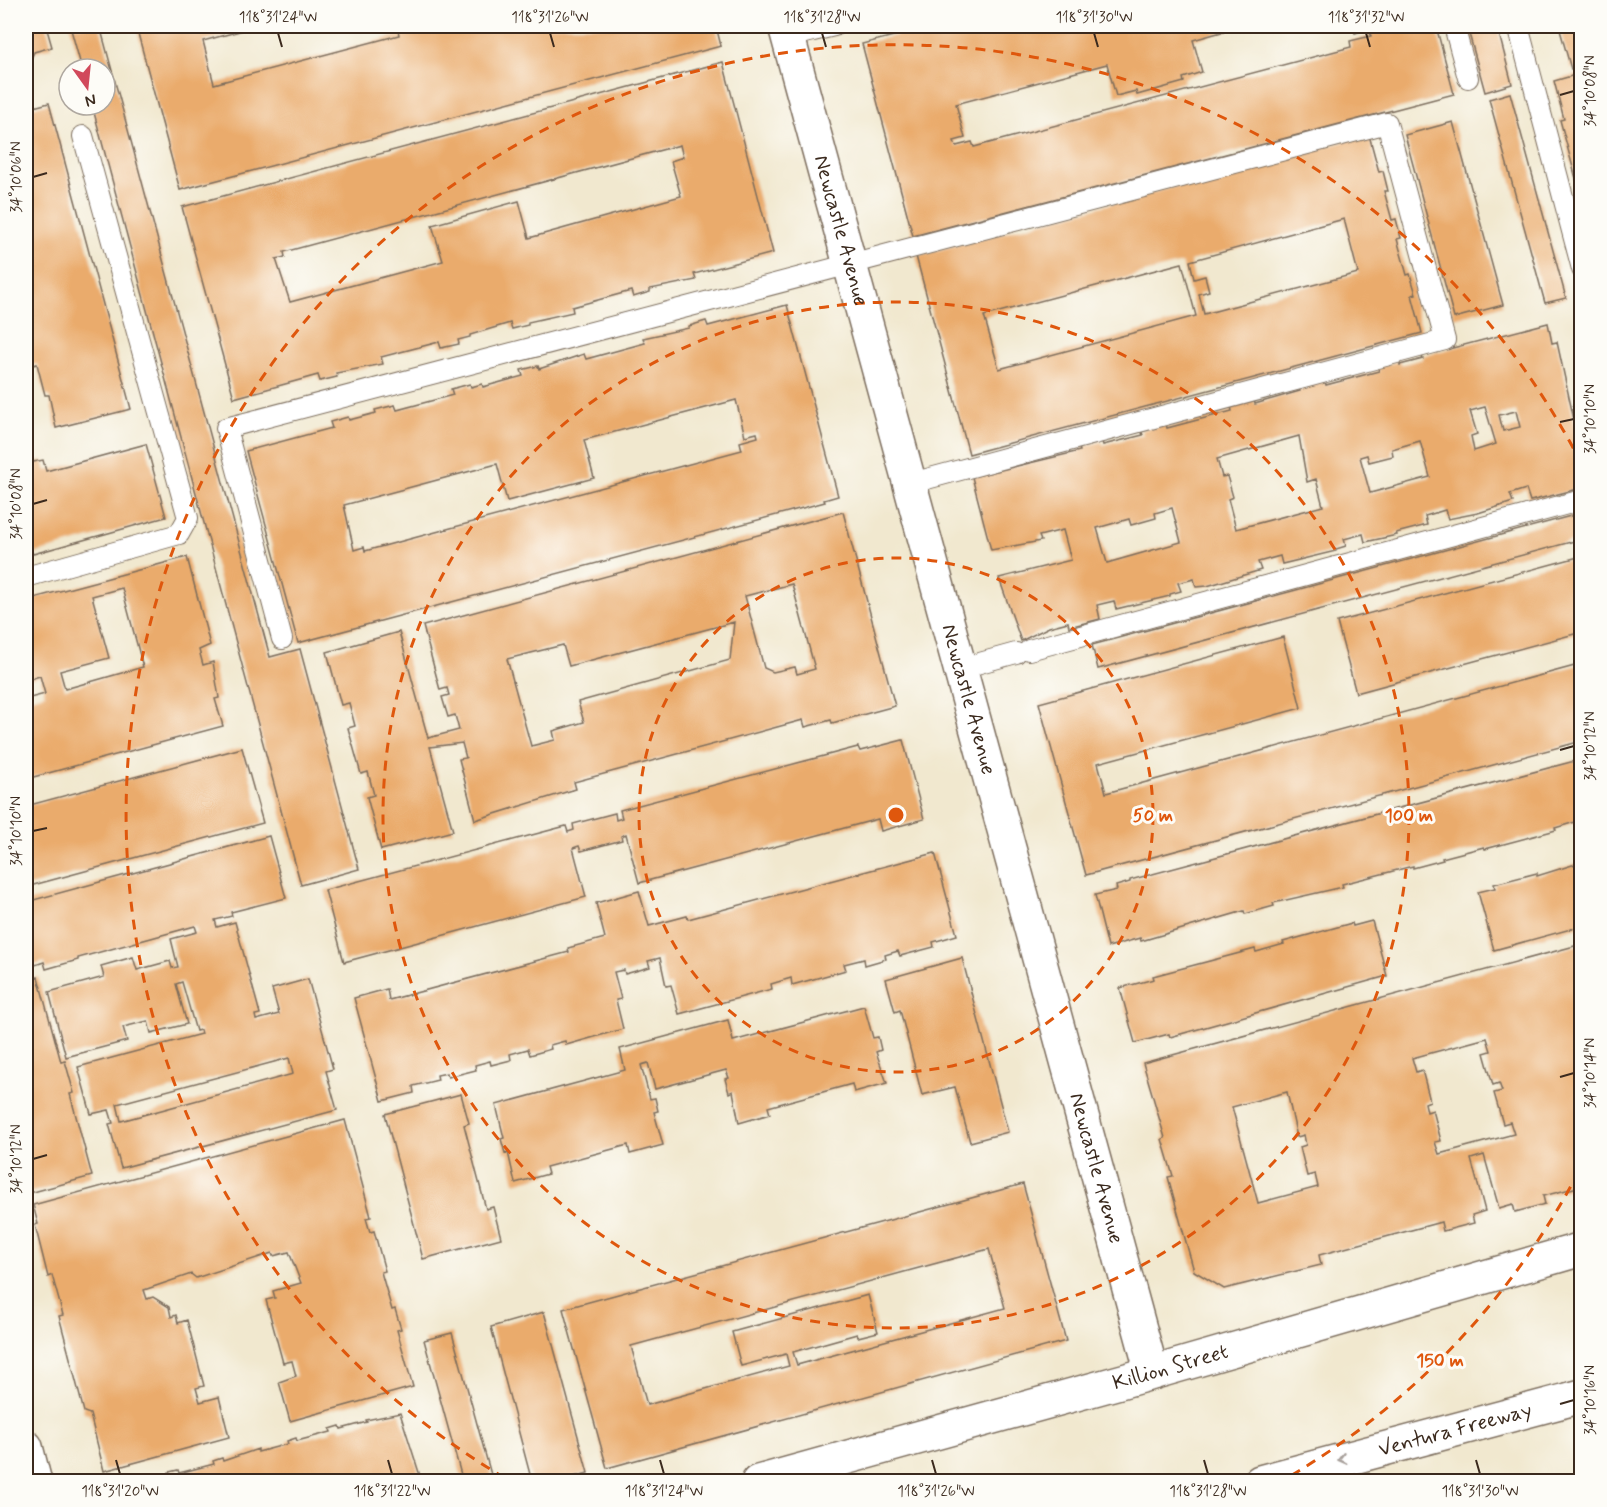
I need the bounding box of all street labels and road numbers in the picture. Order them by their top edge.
street label: Newcastle Avenue [807,152,875,309]
street label: Newcastle Avenue [935,621,1002,778]
street label: Newcastle Avenue [1062,1090,1130,1247]
street label: Killion Street [1109,1338,1232,1397]
street label: Ventura Freeway [1375,1396,1535,1464]

